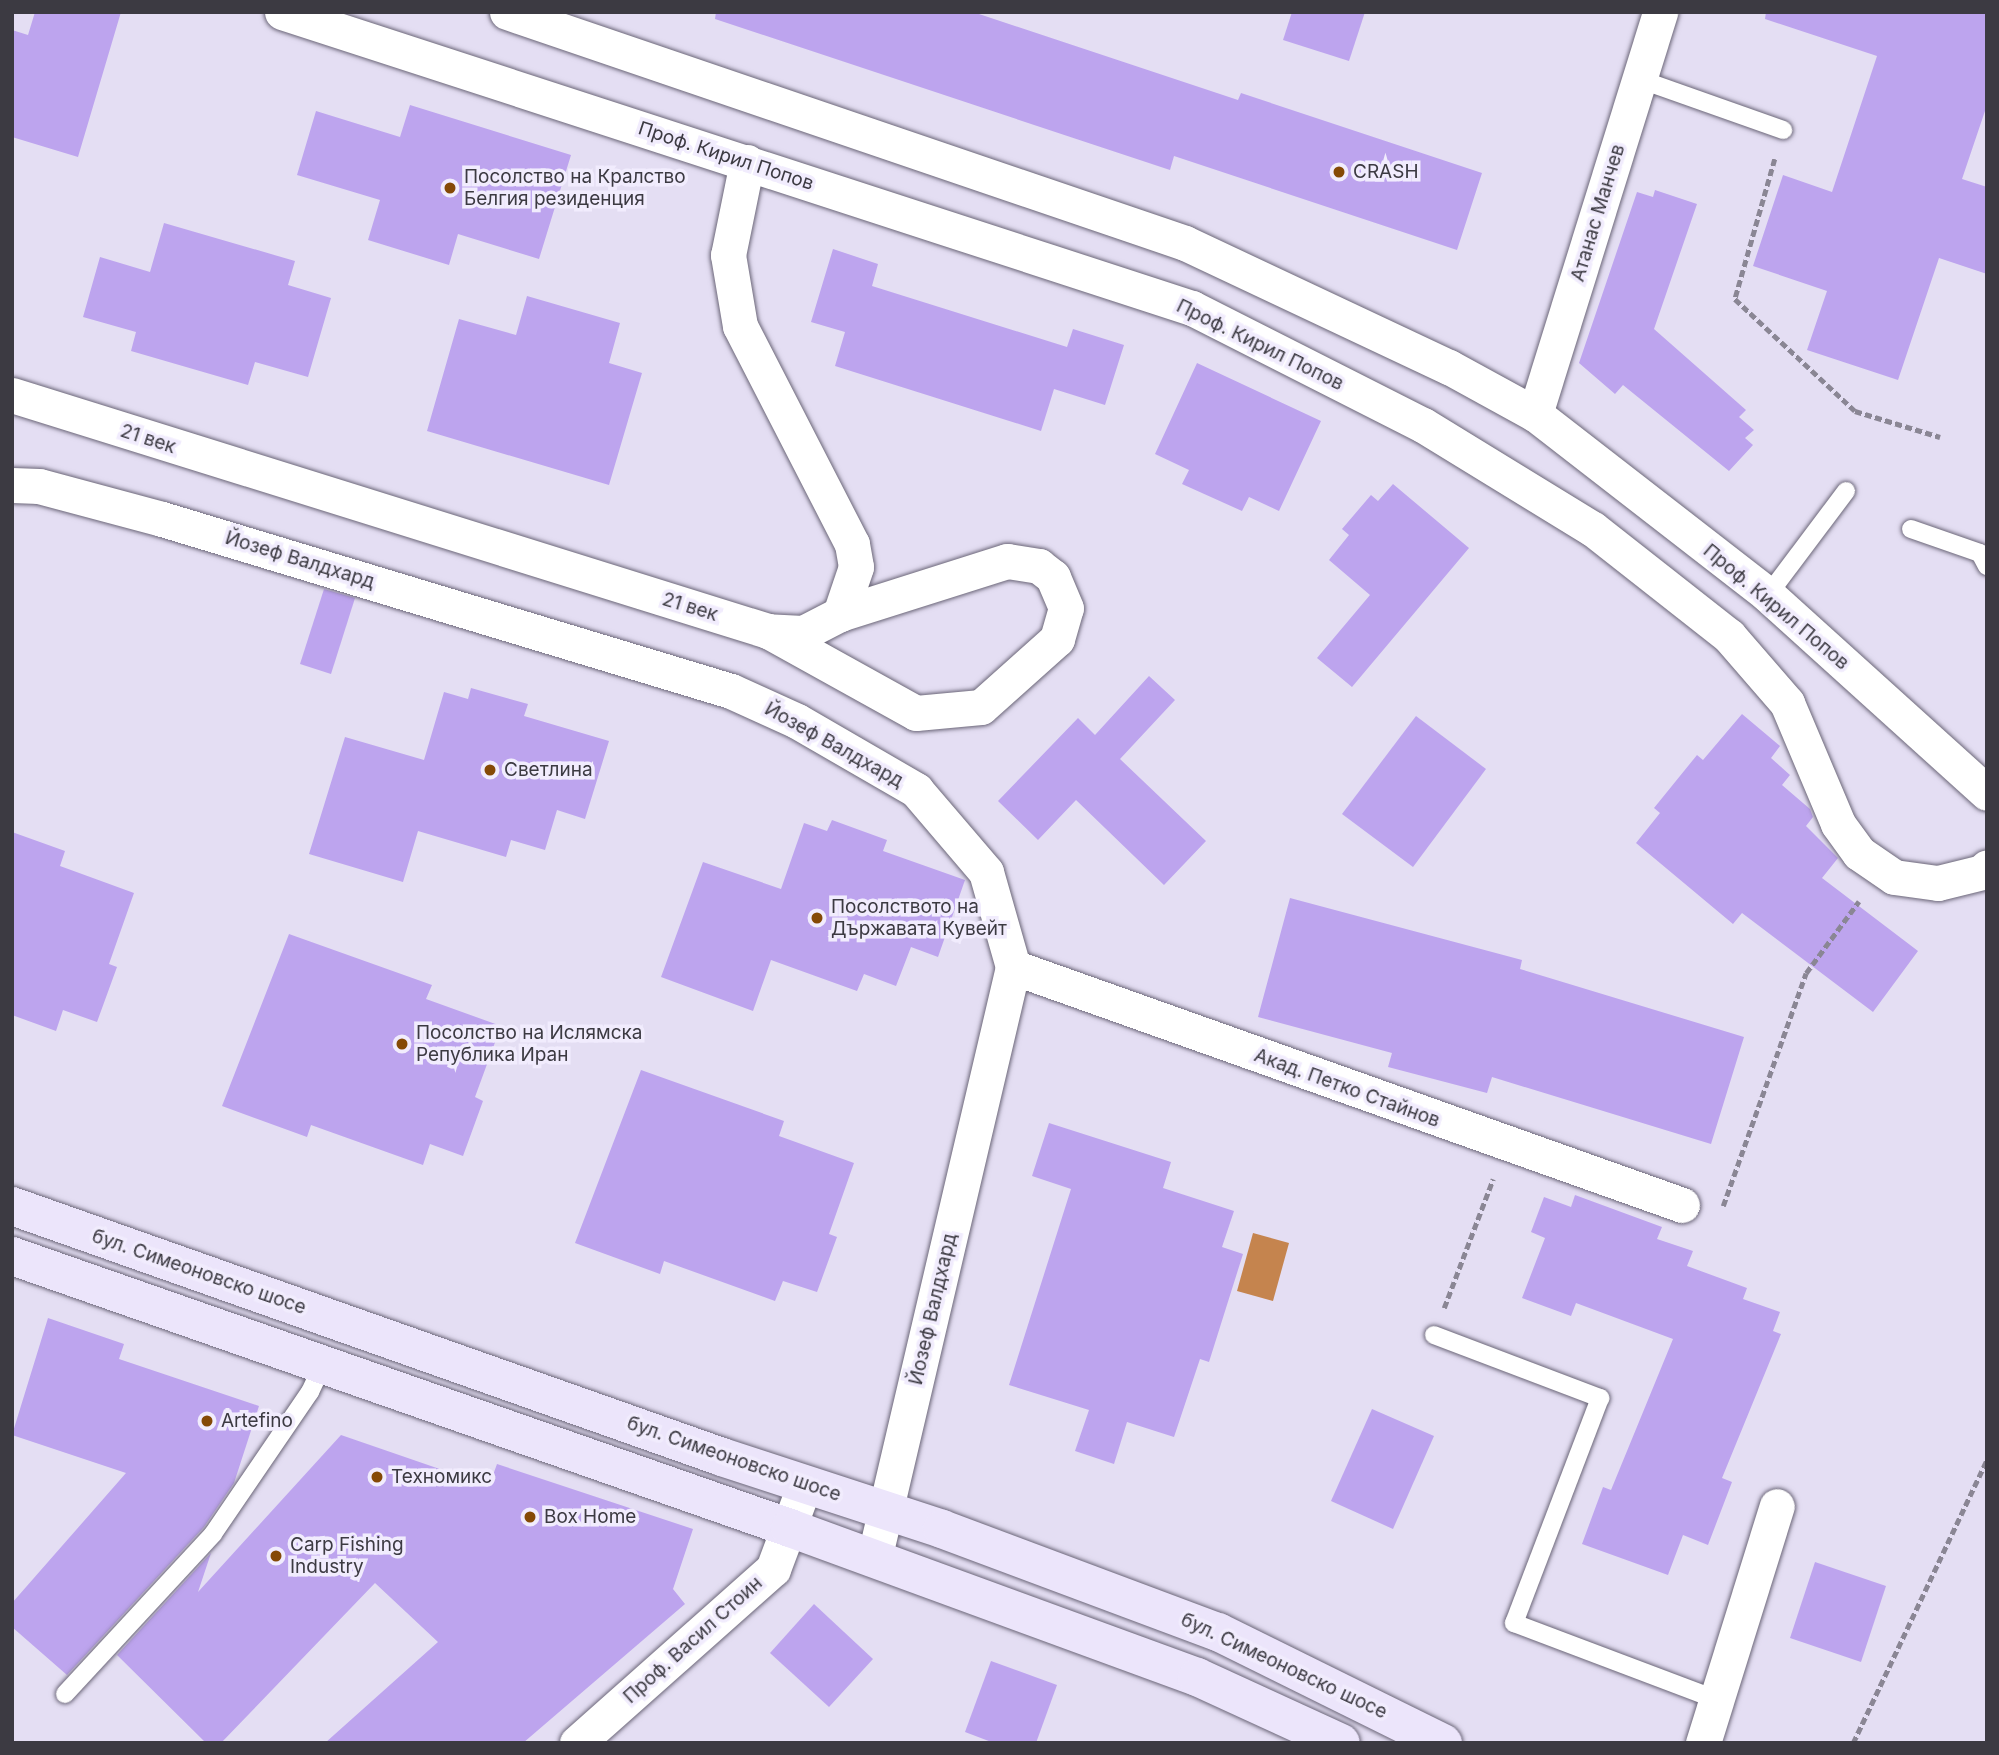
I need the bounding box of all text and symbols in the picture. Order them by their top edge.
street label: Проф. Кирил Попов [635,117,817,195]
street label: Атанас Манчев [1566,142,1630,284]
place label: CRASH [1353,161,1419,183]
marker: CRASH [1331,164,1347,180]
place label: Посолство на Кралство Белгия резиденция [464,166,686,210]
marker: Посолство на Кралство Белгия резиденция [442,180,458,196]
street label: Проф. Кирил Попов [1173,295,1347,395]
street label: 21 век [117,419,179,459]
street label: Йозеф Валдхард [222,526,378,594]
street label: Проф. Кирил Попов [1699,539,1853,675]
street label: 21 век [660,588,720,626]
street label: Йозеф Валдхард [761,697,907,793]
place label: Светлина [504,759,593,781]
marker: Светлина [482,762,498,778]
place label: Посолството на Държавата Кувейт [831,896,1007,940]
marker: Посолството на Държавата Кувейт [809,910,825,926]
place label: Посолство на Ислямска Република Иран [416,1022,642,1066]
marker: Посолство на Ислямска Република Иран [394,1036,410,1052]
street label: Акад. Петко Стайнов [1251,1044,1443,1132]
street label: бул. Симеоновско шосе [89,1225,309,1319]
street label: Йозеф Валдхард [904,1231,962,1387]
place label: Artefino [221,1410,293,1432]
street label: бул. Симеоновско шосе [624,1412,844,1506]
marker: Artefino [199,1413,215,1429]
place label: Техномикс [391,1466,492,1488]
marker: Техномикс [369,1469,385,1485]
place label: Box Home [544,1506,636,1528]
marker: Box Home [522,1509,538,1525]
place label: Carp Fishing Industry [290,1534,404,1578]
marker: Carp Fishing Industry [268,1548,284,1564]
street label: Проф. Васил Стоин [619,1572,767,1708]
street label: бул. Симеоновско шосе [1177,1608,1391,1724]

